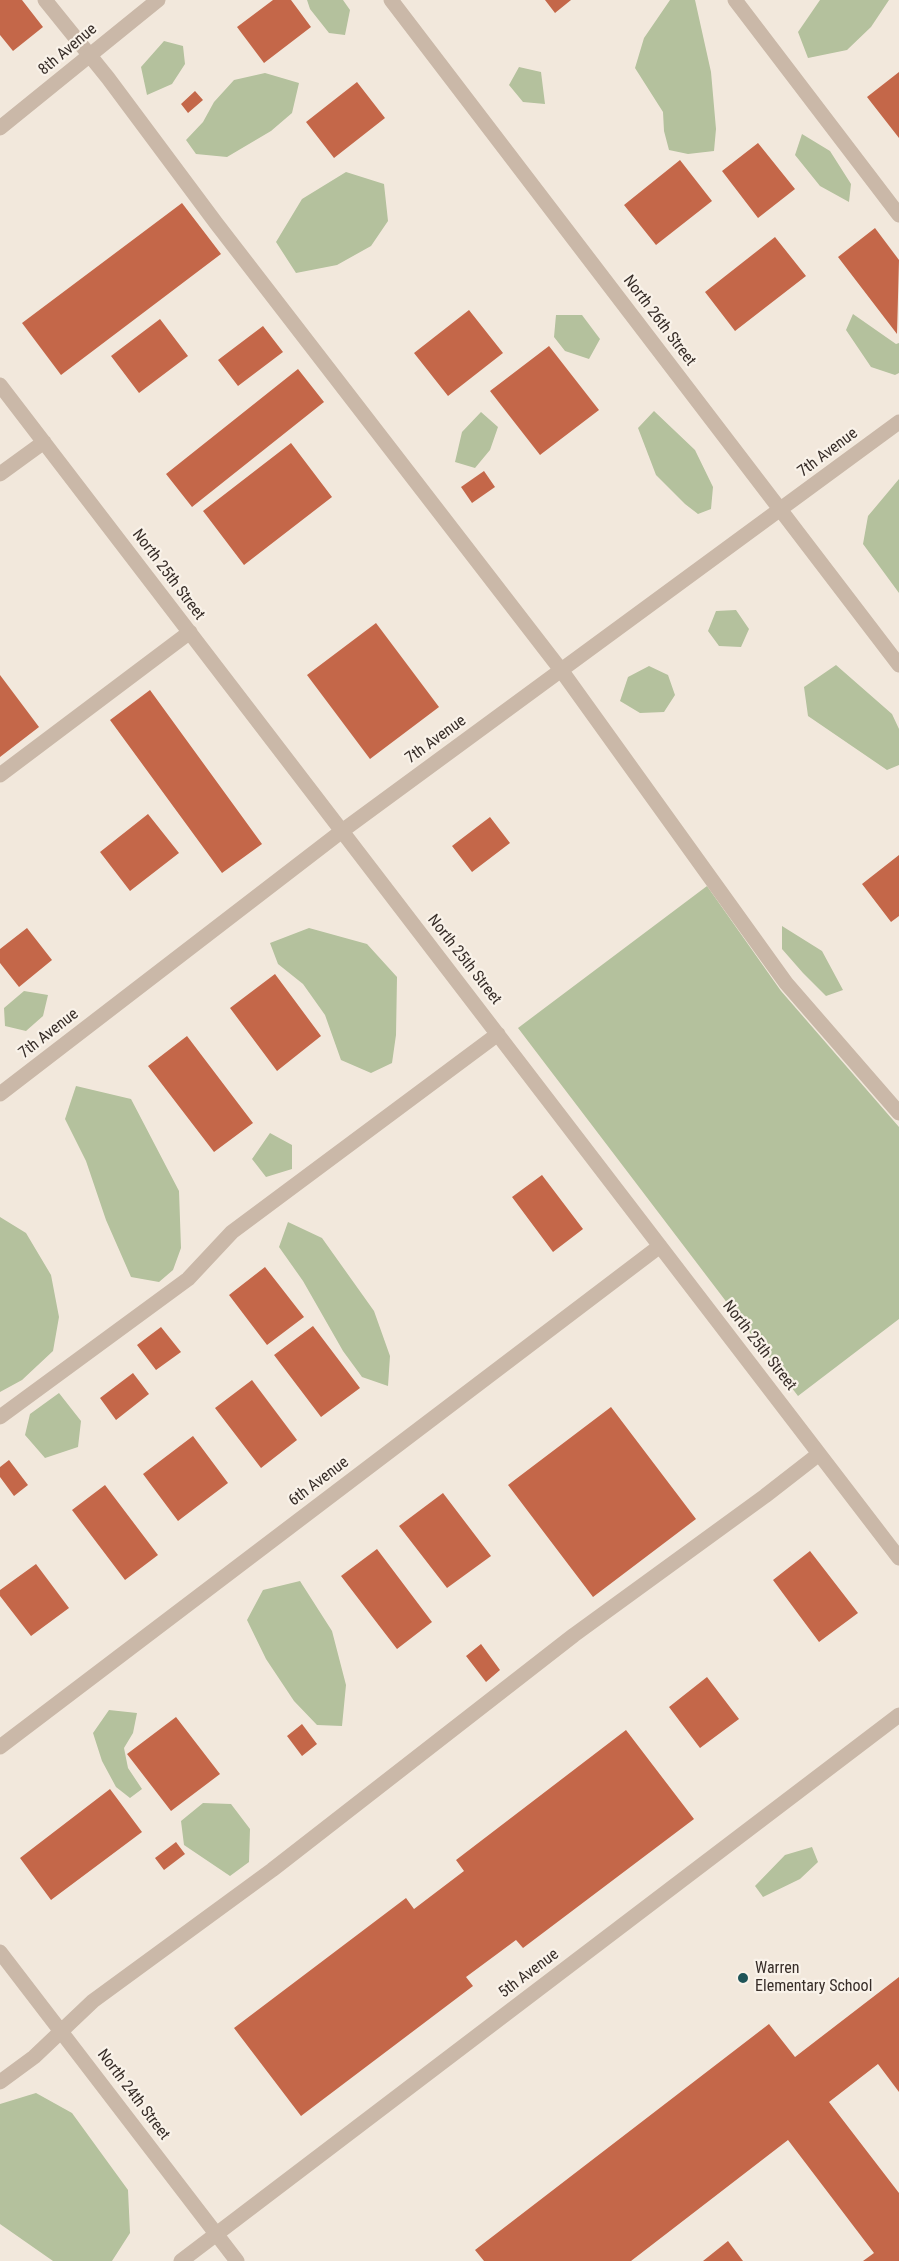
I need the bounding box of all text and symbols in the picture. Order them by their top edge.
street label: 8th Avenue [35,20,101,80]
street label: North 26th Street [619,272,699,370]
street label: 7th Avenue [794,424,862,482]
street label: North 25th Street [128,526,208,624]
street label: 7th Avenue [402,712,470,768]
street label: North 25th Street [423,911,505,1009]
street label: 7th Avenue [15,1005,83,1063]
street label: North 25th Street [718,1297,800,1395]
street label: 6th Avenue [285,1453,353,1511]
street label: 5th Avenue [495,1945,563,2003]
place label: Warren Elementary School [755,1959,872,1997]
marker: Warren Elementary School [736,1971,750,1985]
street label: North 24th Street [93,2046,173,2144]

